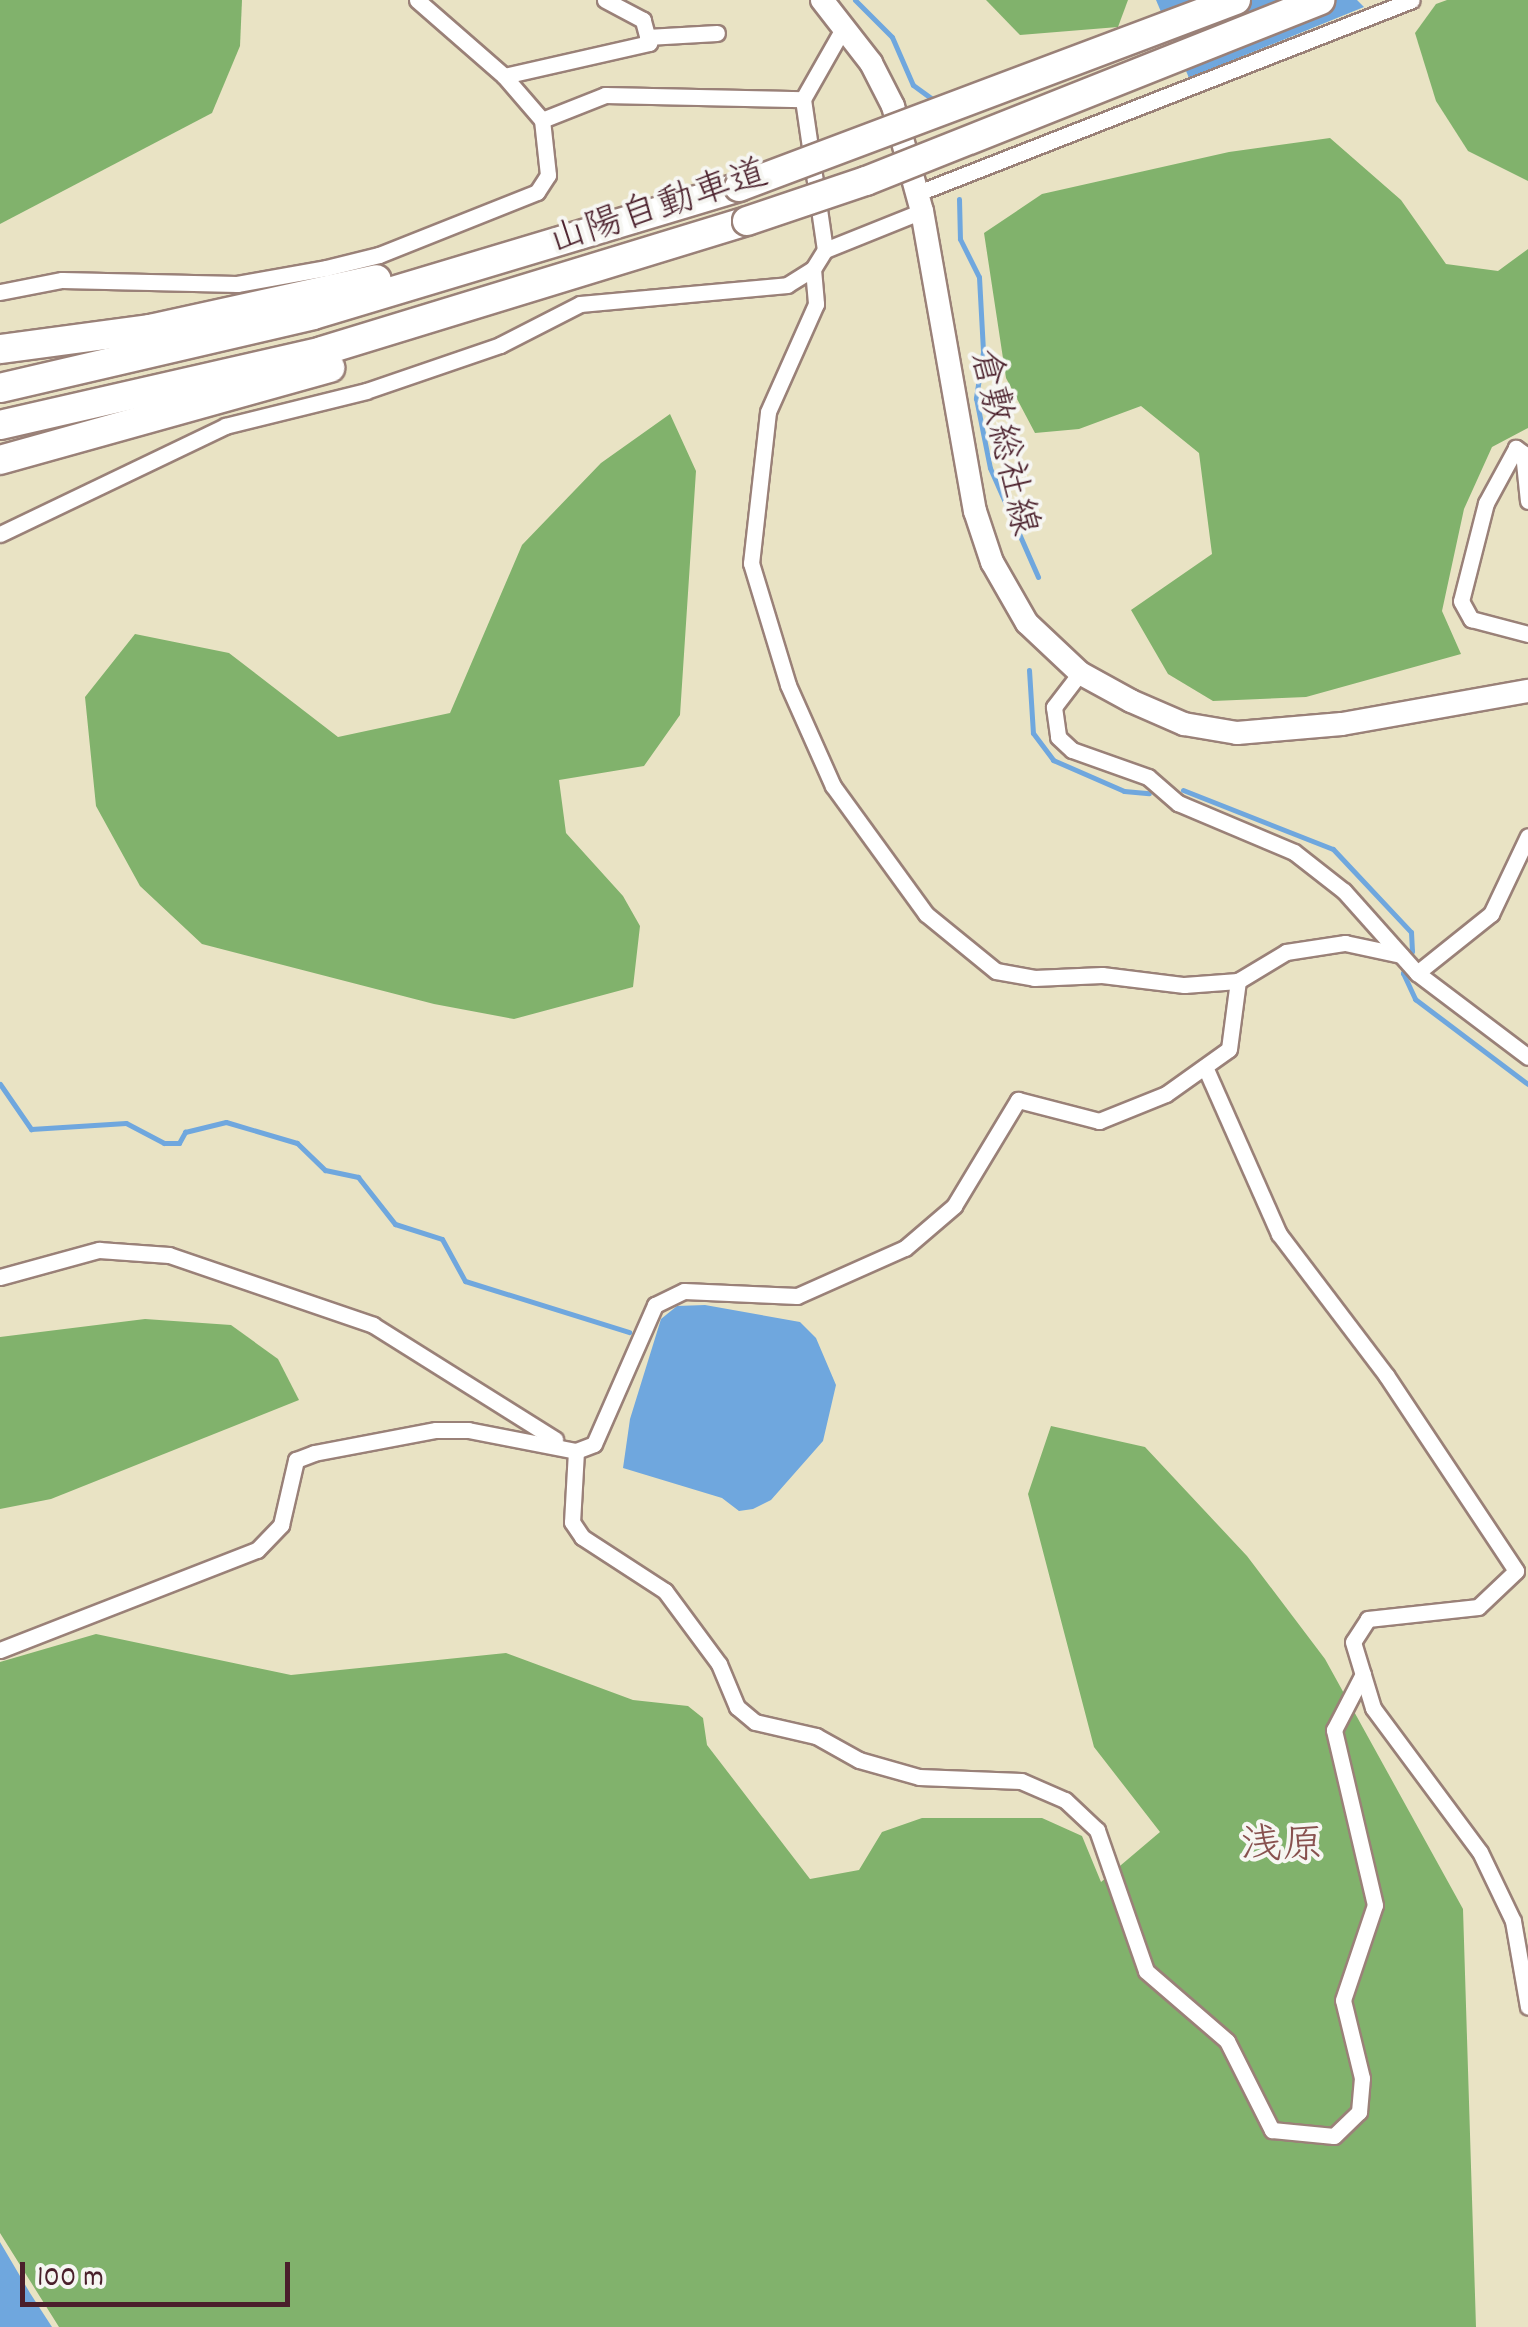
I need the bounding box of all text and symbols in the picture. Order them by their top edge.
street label: 山陽自動車道 [544,153,774,267]
street label: 倉敷総社線 [957,345,1045,541]
district label: 浅原 [1240,1824,1324,1874]
scale bar [25,2242,295,2304]
text: 100 m [37,2258,104,2301]

